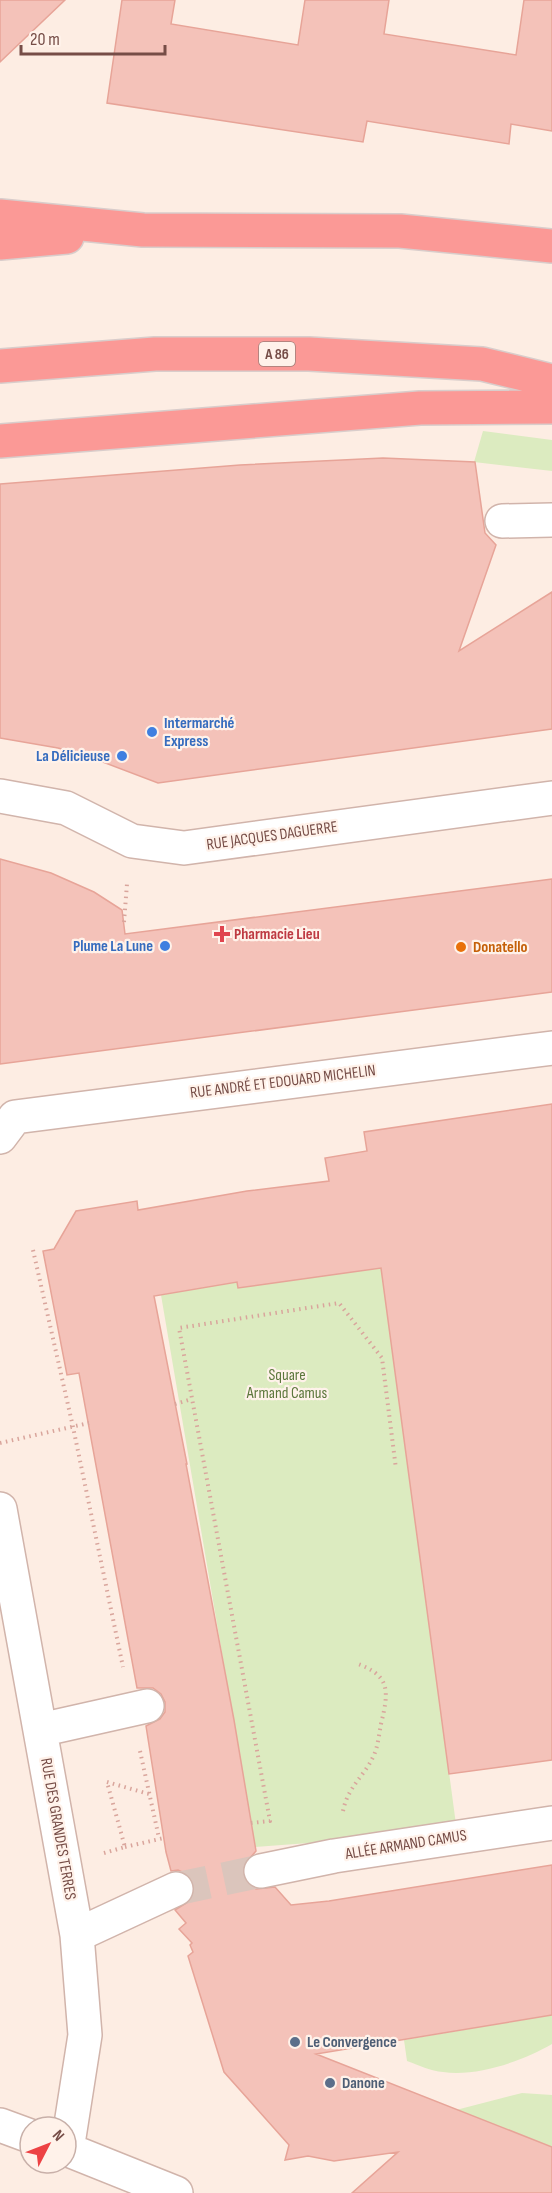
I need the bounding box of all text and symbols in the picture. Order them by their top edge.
scale bar [21,18,165,56]
text: 20 m [30,29,60,50]
road number: A 86 [259,342,295,366]
place label: Intermarché Express [164,714,235,751]
marker: Intermarché Express [145,725,159,739]
place label: La Délicieuse [36,747,110,766]
marker: La Délicieuse [115,749,129,763]
street label: RUE JACQUES DAGUERRE [205,817,339,855]
place label: Pharmacie Lieu [234,925,320,944]
marker: Pharmacie Lieu [215,927,229,941]
place label: Plume La Lune [73,937,153,956]
place label: Donatello [473,938,527,957]
marker: Plume La Lune [158,939,172,953]
marker: Donatello [454,940,468,954]
street label: RUE ANDRÉ ET EDOUARD MICHELIN [189,1061,377,1103]
park label: Square Armand Camus [246,1366,328,1403]
street label: RUE DES GRANDES TERRES [36,1757,80,1902]
street label: ALLÉE ARMAND CAMUS [343,1826,468,1864]
place label: Le Convergence [307,2033,397,2052]
marker: Le Convergence [288,2035,302,2049]
place label: Danone [342,2074,385,2093]
marker: Danone [323,2076,337,2090]
north arrow [18,2115,78,2175]
text: N [48,2126,68,2145]

